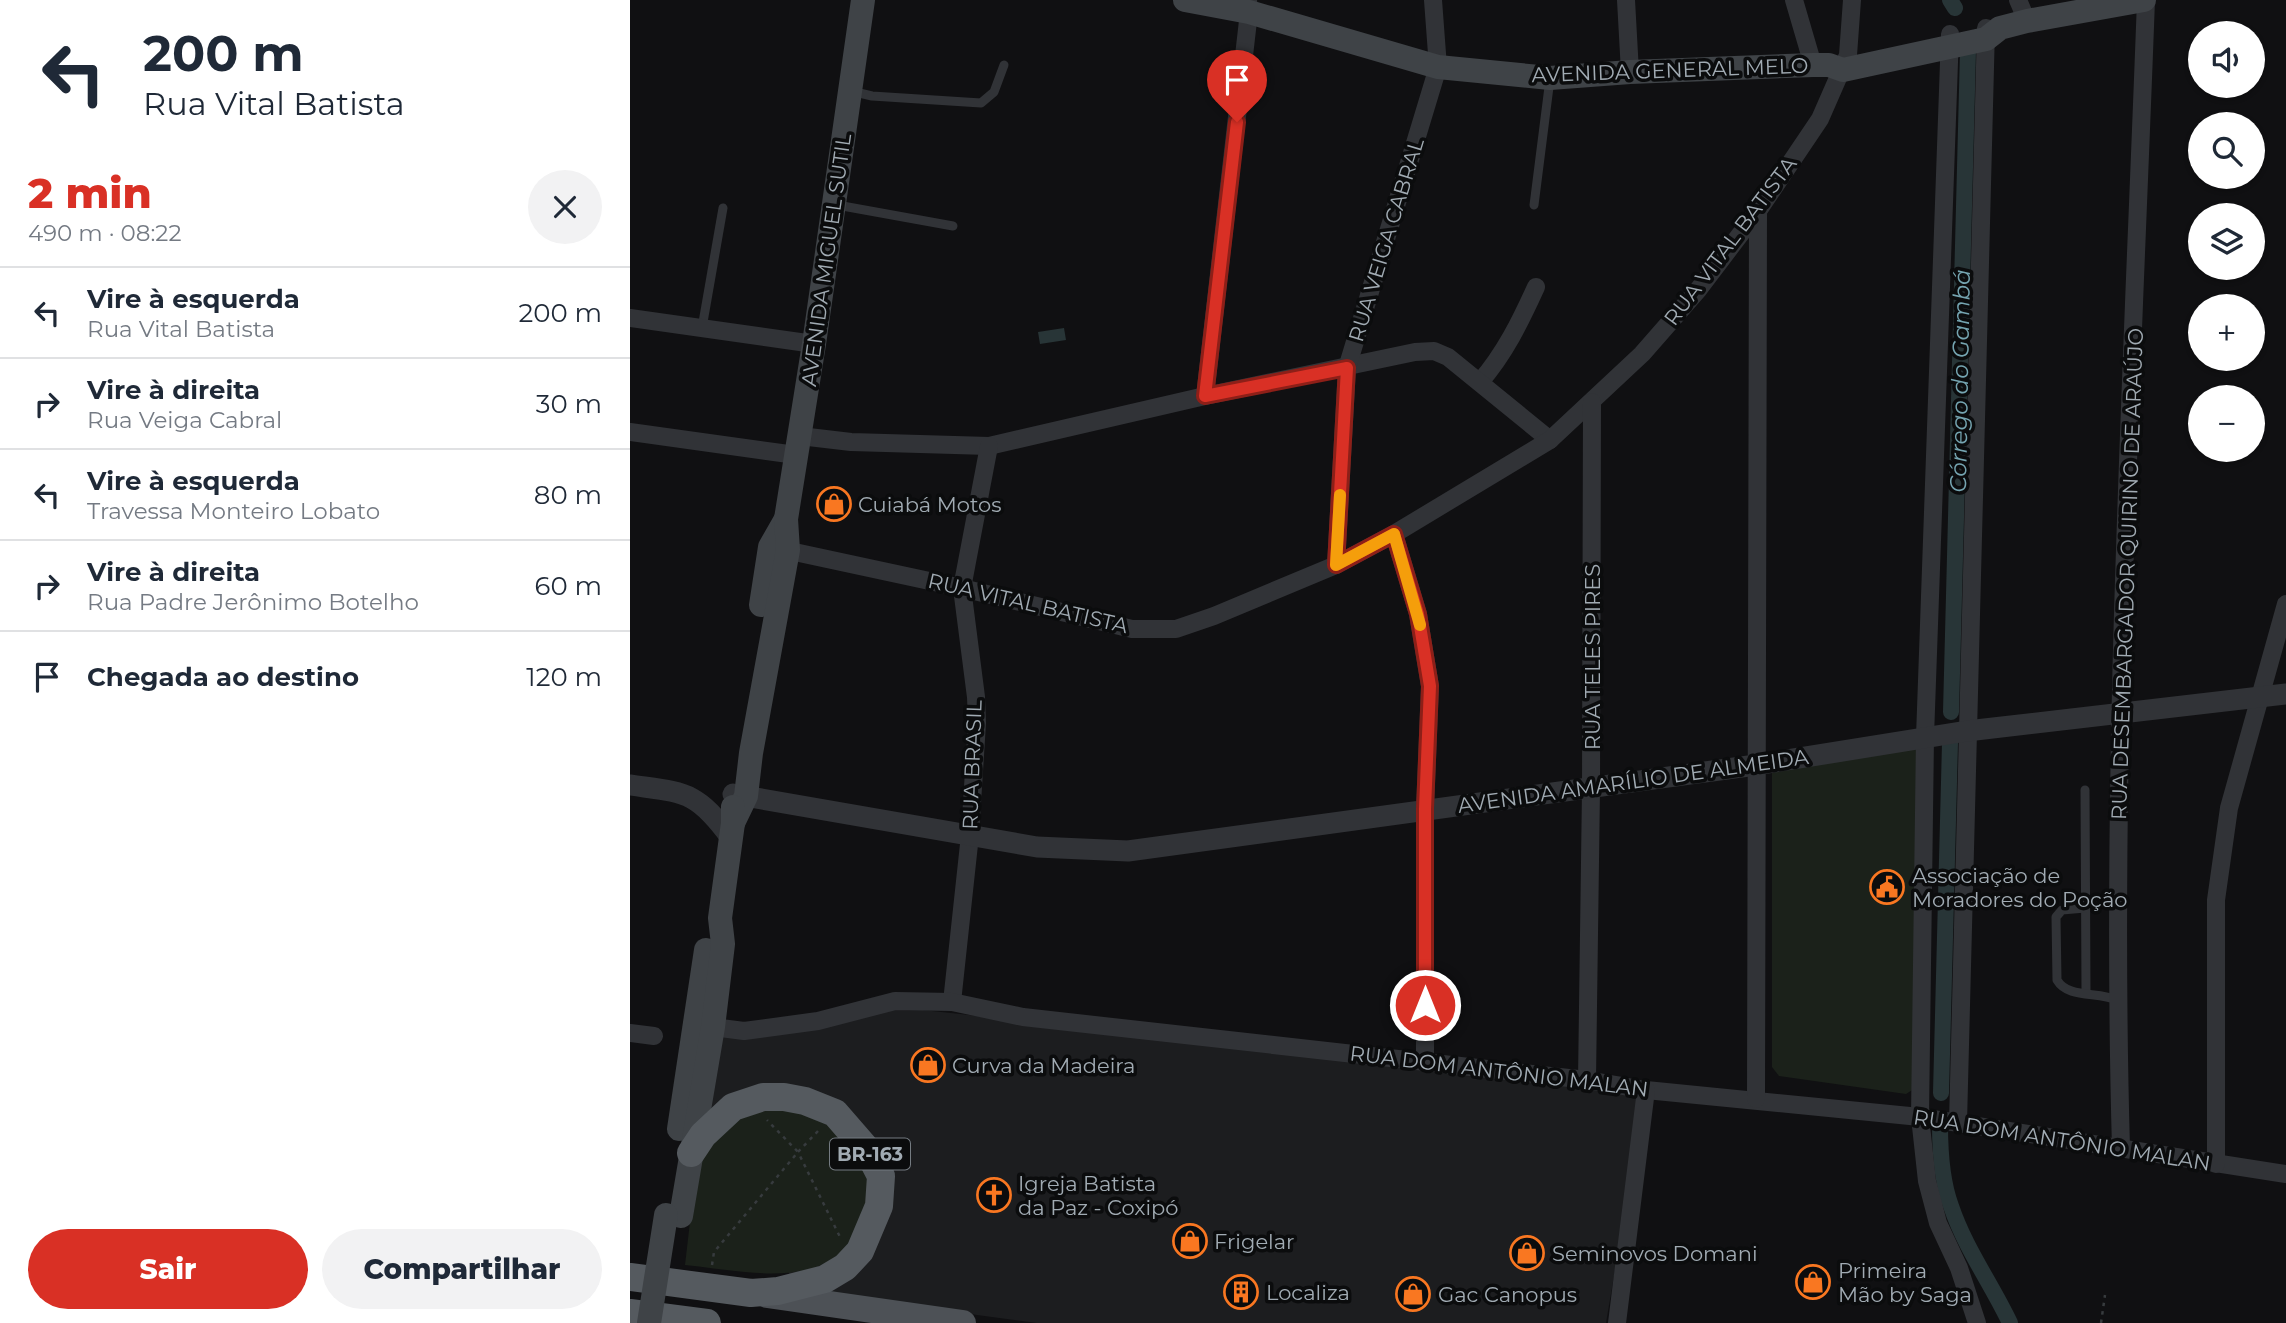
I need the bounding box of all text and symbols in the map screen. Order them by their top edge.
map controls [2188,21,2265,462]
button: sound [2188,21,2265,98]
text: 200 m [143,24,304,83]
icon: left [28,28,119,119]
pin [1207,50,1267,122]
street label: AVENIDA GENERAL MELO [1531,53,1809,87]
icon: arrive [1218,61,1256,99]
text: Rua Vital Batista [143,84,405,123]
button: search [2188,112,2265,189]
street label: AVENIDA MIGUEL SUTIL [796,131,856,388]
street label: RUA VEIGA CABRAL [1343,135,1429,345]
street label: RUA VITAL BATISTA [1658,151,1802,330]
text: 2 min [28,167,152,219]
button: close [528,170,602,244]
button: layers [2188,203,2265,280]
text: 490 m · 08:22 [28,219,181,247]
water label: Córrego do Gambá [1944,269,1976,493]
text: Vire à esquerda [87,283,300,315]
icon: left [28,294,66,332]
button: + [2188,294,2265,371]
text: 200 m [518,297,602,329]
text: Rua Vital Batista [87,315,275,343]
street label: RUA DESEMBARGADOR QUIRINO DE ARAÚJO [2106,328,2148,820]
text: Vire à direita [87,374,260,406]
icon: right [28,385,66,423]
button: − [2188,385,2265,462]
text: 30 m [536,388,602,420]
text: Rua Veiga Cabral [87,406,282,434]
text: Vire à esquerda [87,465,300,497]
icon: left [28,476,66,514]
text: 80 m [534,479,602,511]
shop icon: Cuiabá Motos [815,485,853,523]
place label: Cuiabá Motos [858,492,1002,517]
text: Travessa Monteiro Lobato [87,497,380,525]
text: Vire à direita [87,556,260,588]
street label: RUA TELES PIRES [1580,564,1605,750]
icon: right [28,567,66,605]
street label: RUA VITAL BATISTA [926,568,1131,638]
text: 60 m [535,570,602,602]
text: Rua Padre Jerônimo Botelho [87,588,419,616]
icon: arrive [28,658,66,696]
text: Chegada ao destino [87,661,359,693]
text: 120 m [526,661,602,693]
street label: RUA BRASIL [957,699,987,830]
street label: AVENIDA AMARÍLIO DE ALMEIDA [1456,744,1811,818]
place label: Associação de Moradores do Poção [1912,863,2127,912]
public building icon: Associação de Moradores do Poção [1868,868,1906,906]
position arrow [1388,968,1462,1042]
street label: RUA DOM ANTÔNIO MALAN [1348,1040,1650,1102]
shop icon: Curva da Madeira [909,1046,947,1084]
place label: Curva da Madeira [952,1053,1135,1078]
street label: RUA DOM ANTÔNIO MALAN [1912,1104,2212,1176]
road number: BR-163 [830,1138,910,1170]
place label: Igreja Batista da Paz - Coxipó [1018,1171,1179,1220]
church icon: Igreja Batista da Paz - Coxipó [975,1176,1013,1214]
shop icon: Frigelar [1171,1222,1209,1260]
button: Sair [28,1229,308,1309]
button: Compartilhar [322,1229,602,1309]
place label: Frigelar [1214,1229,1295,1254]
shop icon: Seminovos Domani [1508,1234,1546,1272]
place label: Seminovos Domani [1552,1241,1758,1266]
place label: Primeira Mão by Saga [1838,1258,1972,1307]
shop icon: Primeira Mão by Saga [1794,1263,1832,1301]
building icon: Localiza [1222,1273,1260,1311]
shop icon: Gac Canopus [1394,1275,1432,1313]
place label: Localiza [1266,1280,1350,1305]
place label: Gac Canopus [1438,1282,1577,1307]

